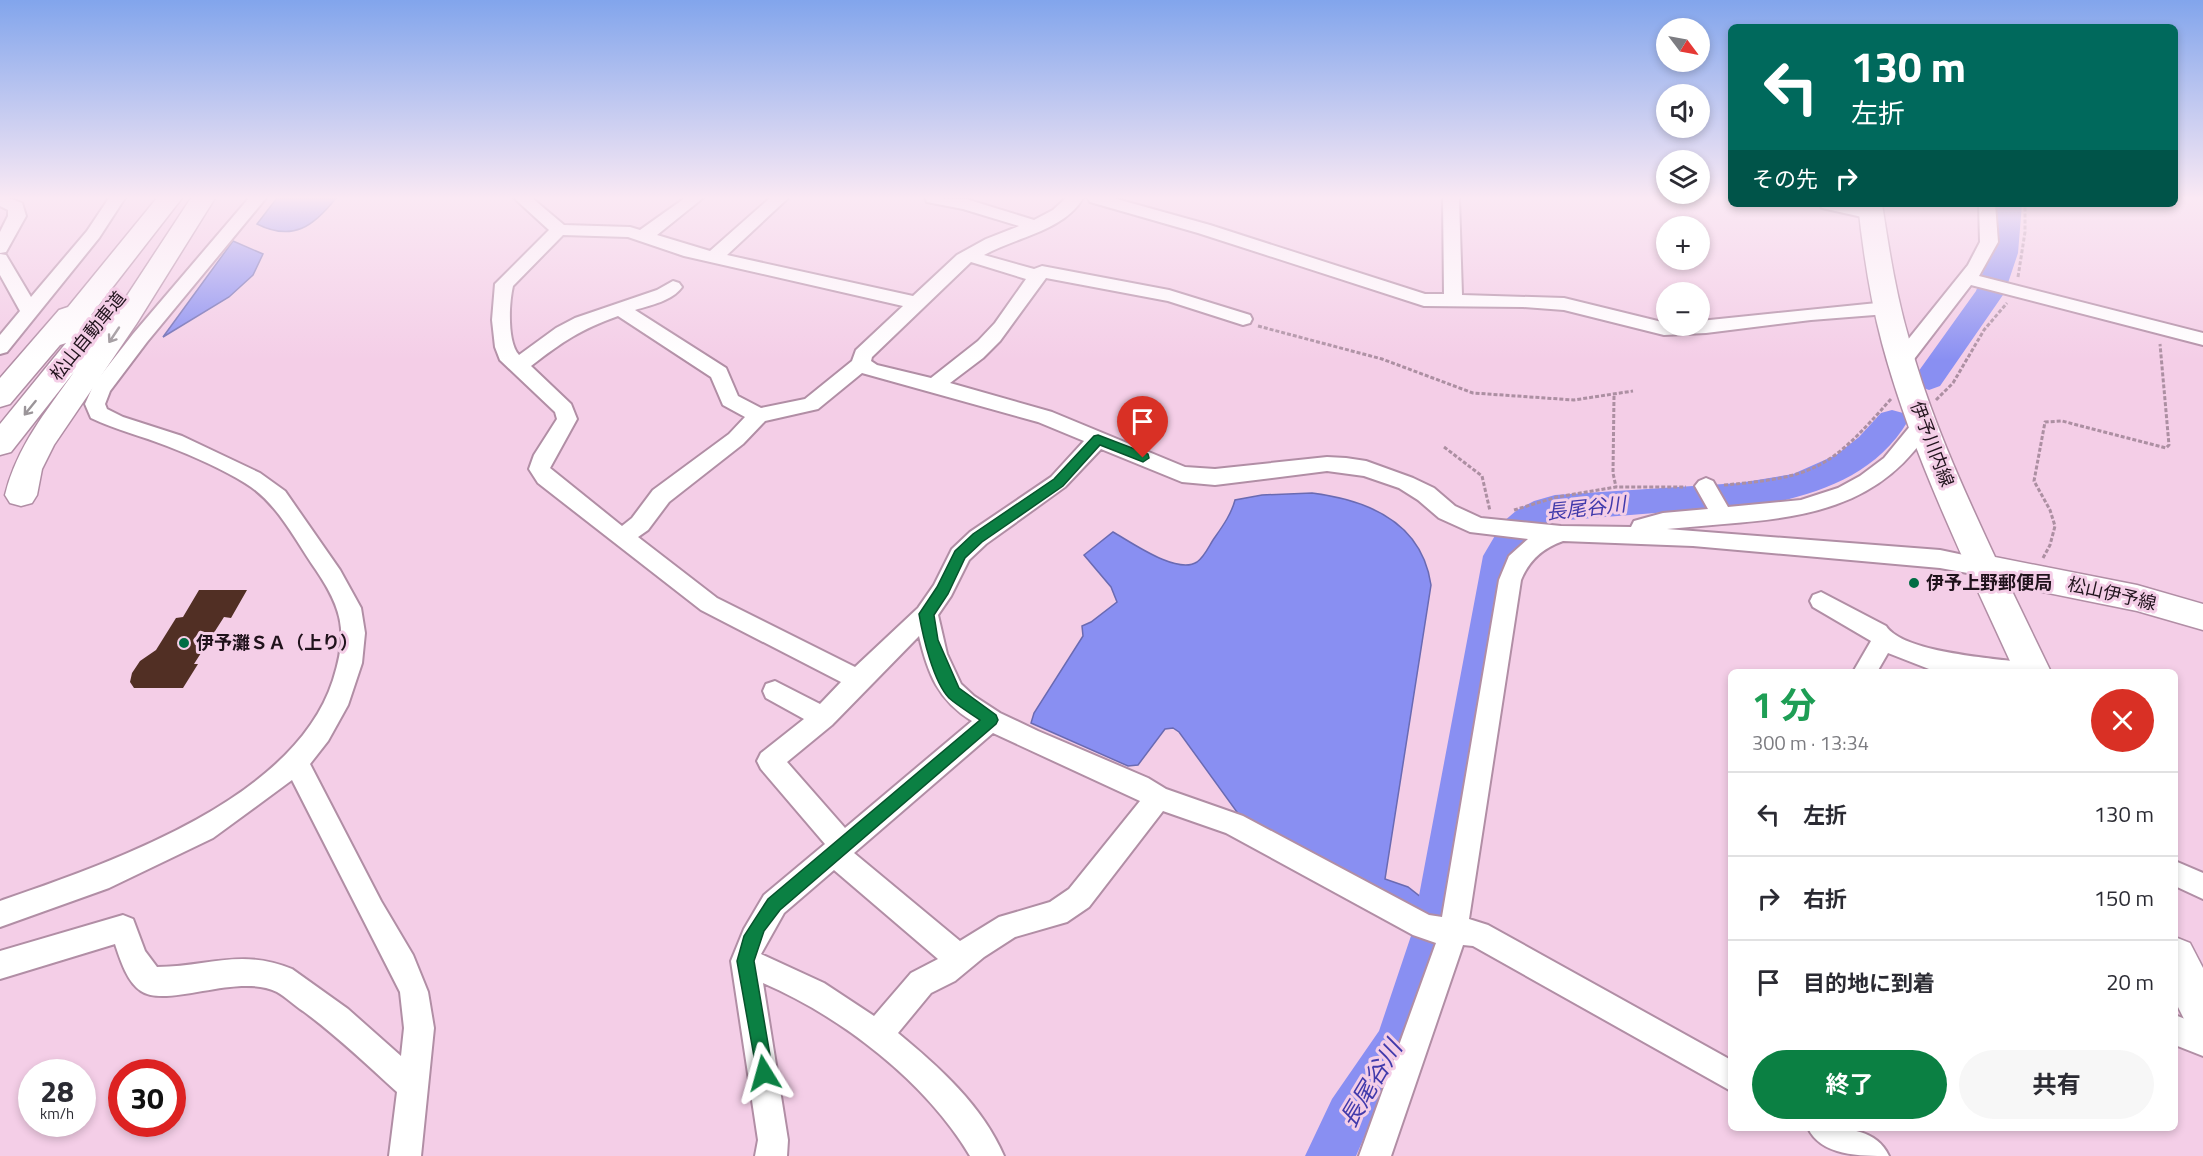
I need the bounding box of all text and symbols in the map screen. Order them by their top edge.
north arrow [1656,18,1710,72]
map controls [1656,18,1710,336]
text: 130 m [1851,34,1966,98]
icon: left [1752,48,1830,126]
button: sound [1656,84,1710,138]
text: 左折 [1851,92,1905,133]
button: layers [1656,150,1710,204]
text: その先 [1752,162,1818,196]
icon: right [1830,162,1863,195]
button: + [1656,216,1710,270]
button: − [1656,282,1710,336]
street label: 松山自動車道 [43,285,132,386]
one-way arrow [108,326,120,342]
pin [1117,396,1168,458]
street label: 伊予川内線 [1904,397,1961,491]
one-way arrow [23,400,36,416]
icon: arrive [1126,405,1159,438]
water label: 長尾谷川 [1545,488,1629,527]
place label: 伊予上野郵便局 [1926,569,2052,596]
street label: 松山伊予線 [2065,570,2159,617]
marker: 伊予上野郵便局 [1907,576,1921,590]
place label: 伊予灘ＳＡ（上り） [196,629,358,656]
marker: 伊予灘ＳＡ（上り） [177,636,191,650]
text: 1 分 [1752,677,1816,732]
button: close [2091,689,2154,752]
text: 300 m · 13:34 [1752,727,1869,758]
text: 130 m [2094,797,2154,831]
icon: left [1752,798,1785,831]
text: 左折 [1803,798,1847,832]
text: 150 m [2094,881,2154,915]
icon: right [1752,882,1785,915]
text: 右折 [1803,882,1847,916]
text: 20 m [2106,965,2154,999]
icon: arrive [1752,966,1785,999]
text: 目的地に到着 [1803,966,1935,1000]
water label: 長尾谷川 [1330,1030,1412,1134]
position arrow [732,1041,796,1105]
button: 終了 [1752,1050,1947,1119]
button: 共有 [1959,1050,2154,1119]
speed limit sign: 30 [108,1059,186,1137]
text: 28 [40,1068,74,1114]
text: km/h [40,1102,74,1125]

